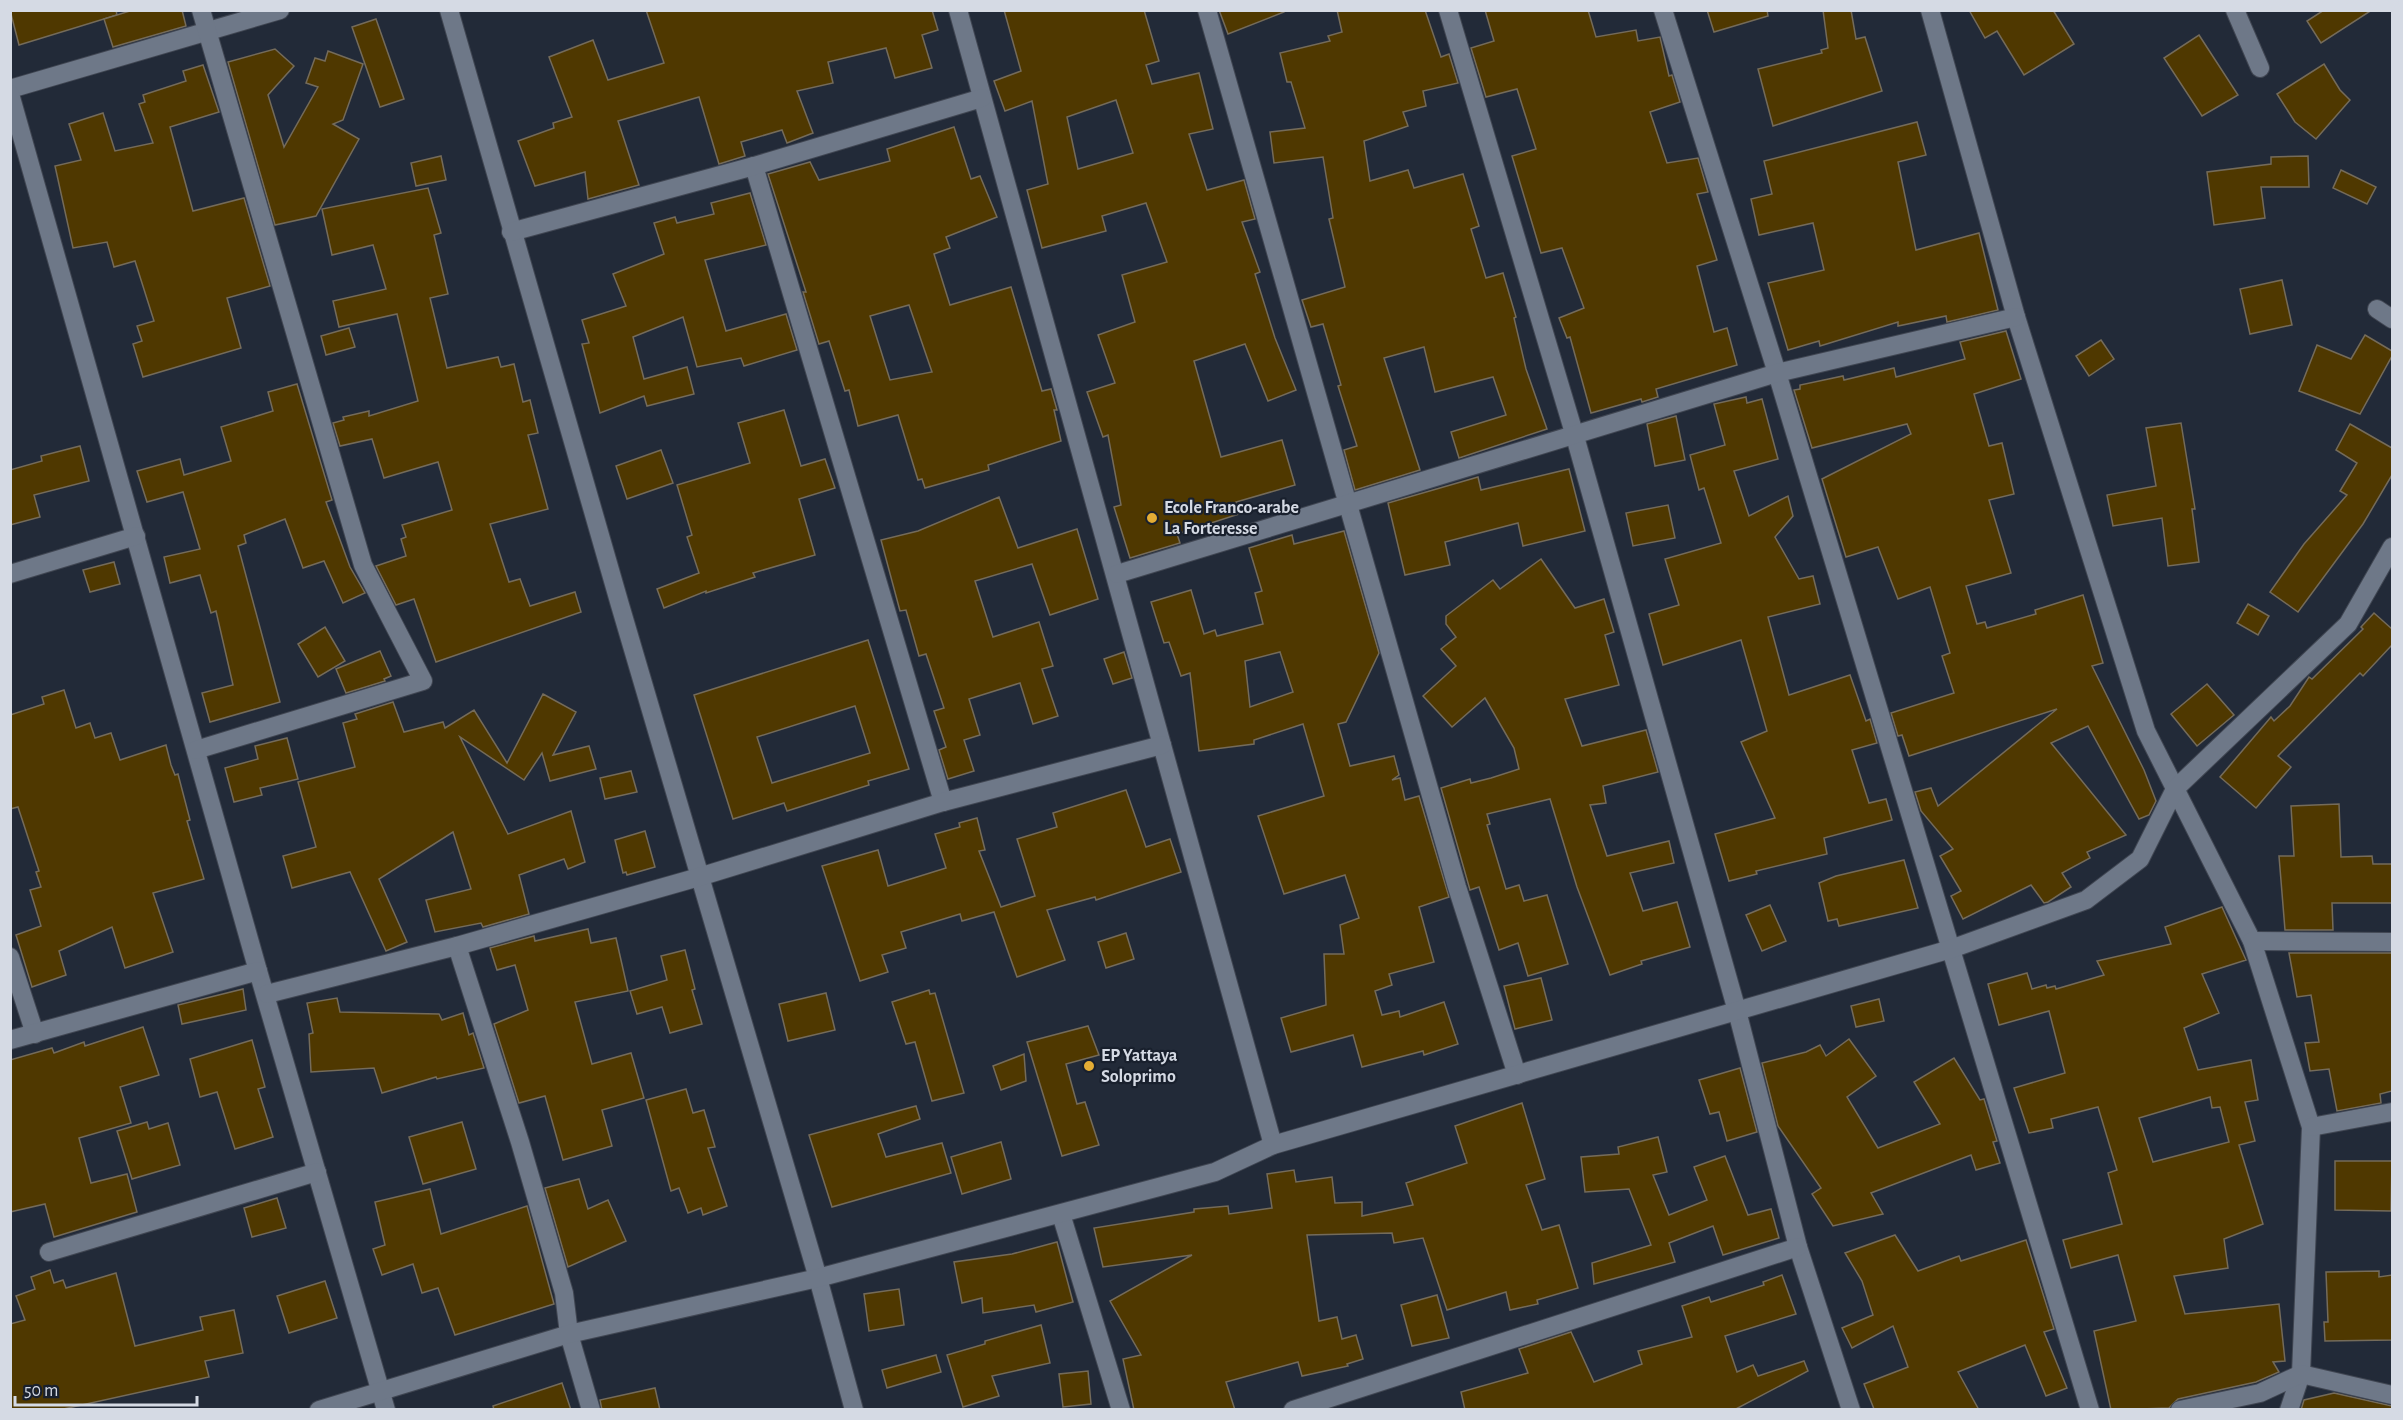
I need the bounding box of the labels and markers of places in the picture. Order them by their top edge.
place label: Ecole Franco-arabe La Forteresse [1164,499,1299,538]
marker: Ecole Franco-arabe La Forteresse [1145,511,1159,525]
place label: EP Yattaya Soloprimo [1101,1047,1178,1086]
marker: EP Yattaya Soloprimo [1082,1059,1096,1073]

